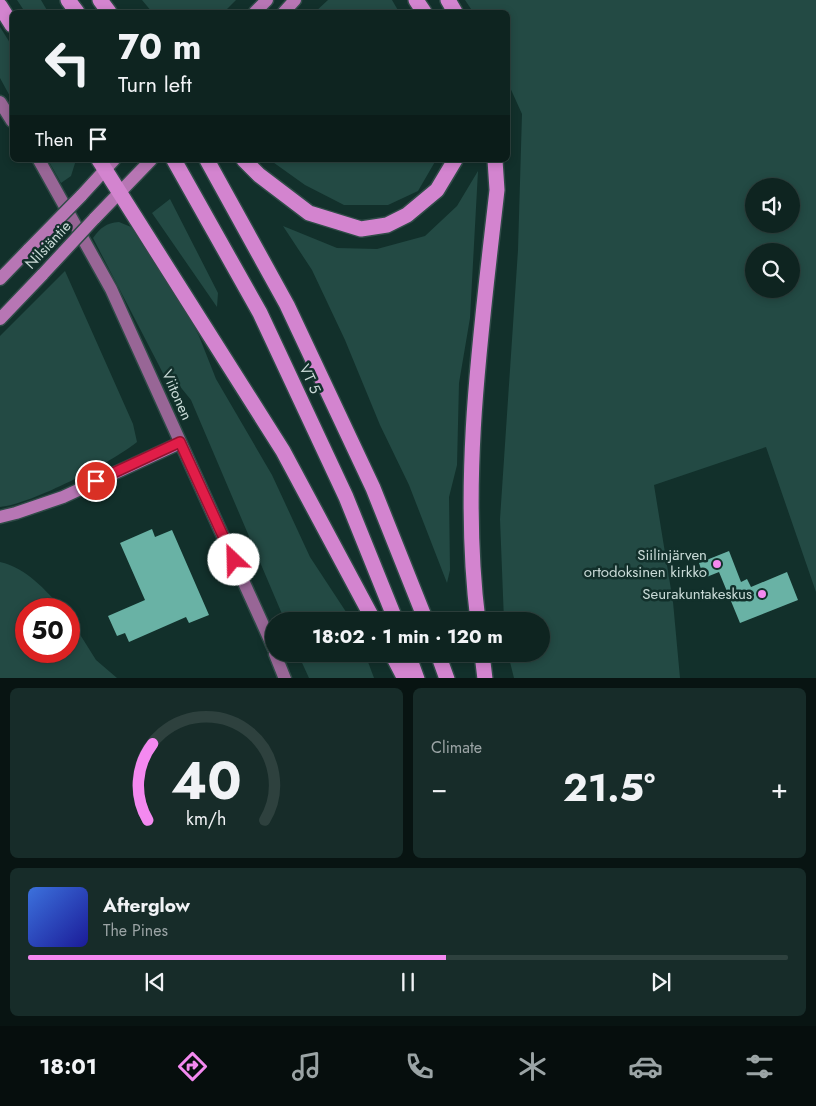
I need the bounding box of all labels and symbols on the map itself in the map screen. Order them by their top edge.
street label: Nilsiäntie [20,216,76,274]
street label: VT 5 [294,361,326,397]
street label: Viitonen [156,366,198,424]
pin [75,460,117,502]
position arrow [207,533,259,585]
place label: Siilinjärven ortodoksinen kirkko [584,544,707,583]
marker: Siilinjärven ortodoksinen kirkko [711,558,723,570]
place label: Seurakuntakeskus [642,583,752,605]
marker: Seurakuntakeskus [756,588,768,600]
speed limit sign: 50 [15,598,80,663]

